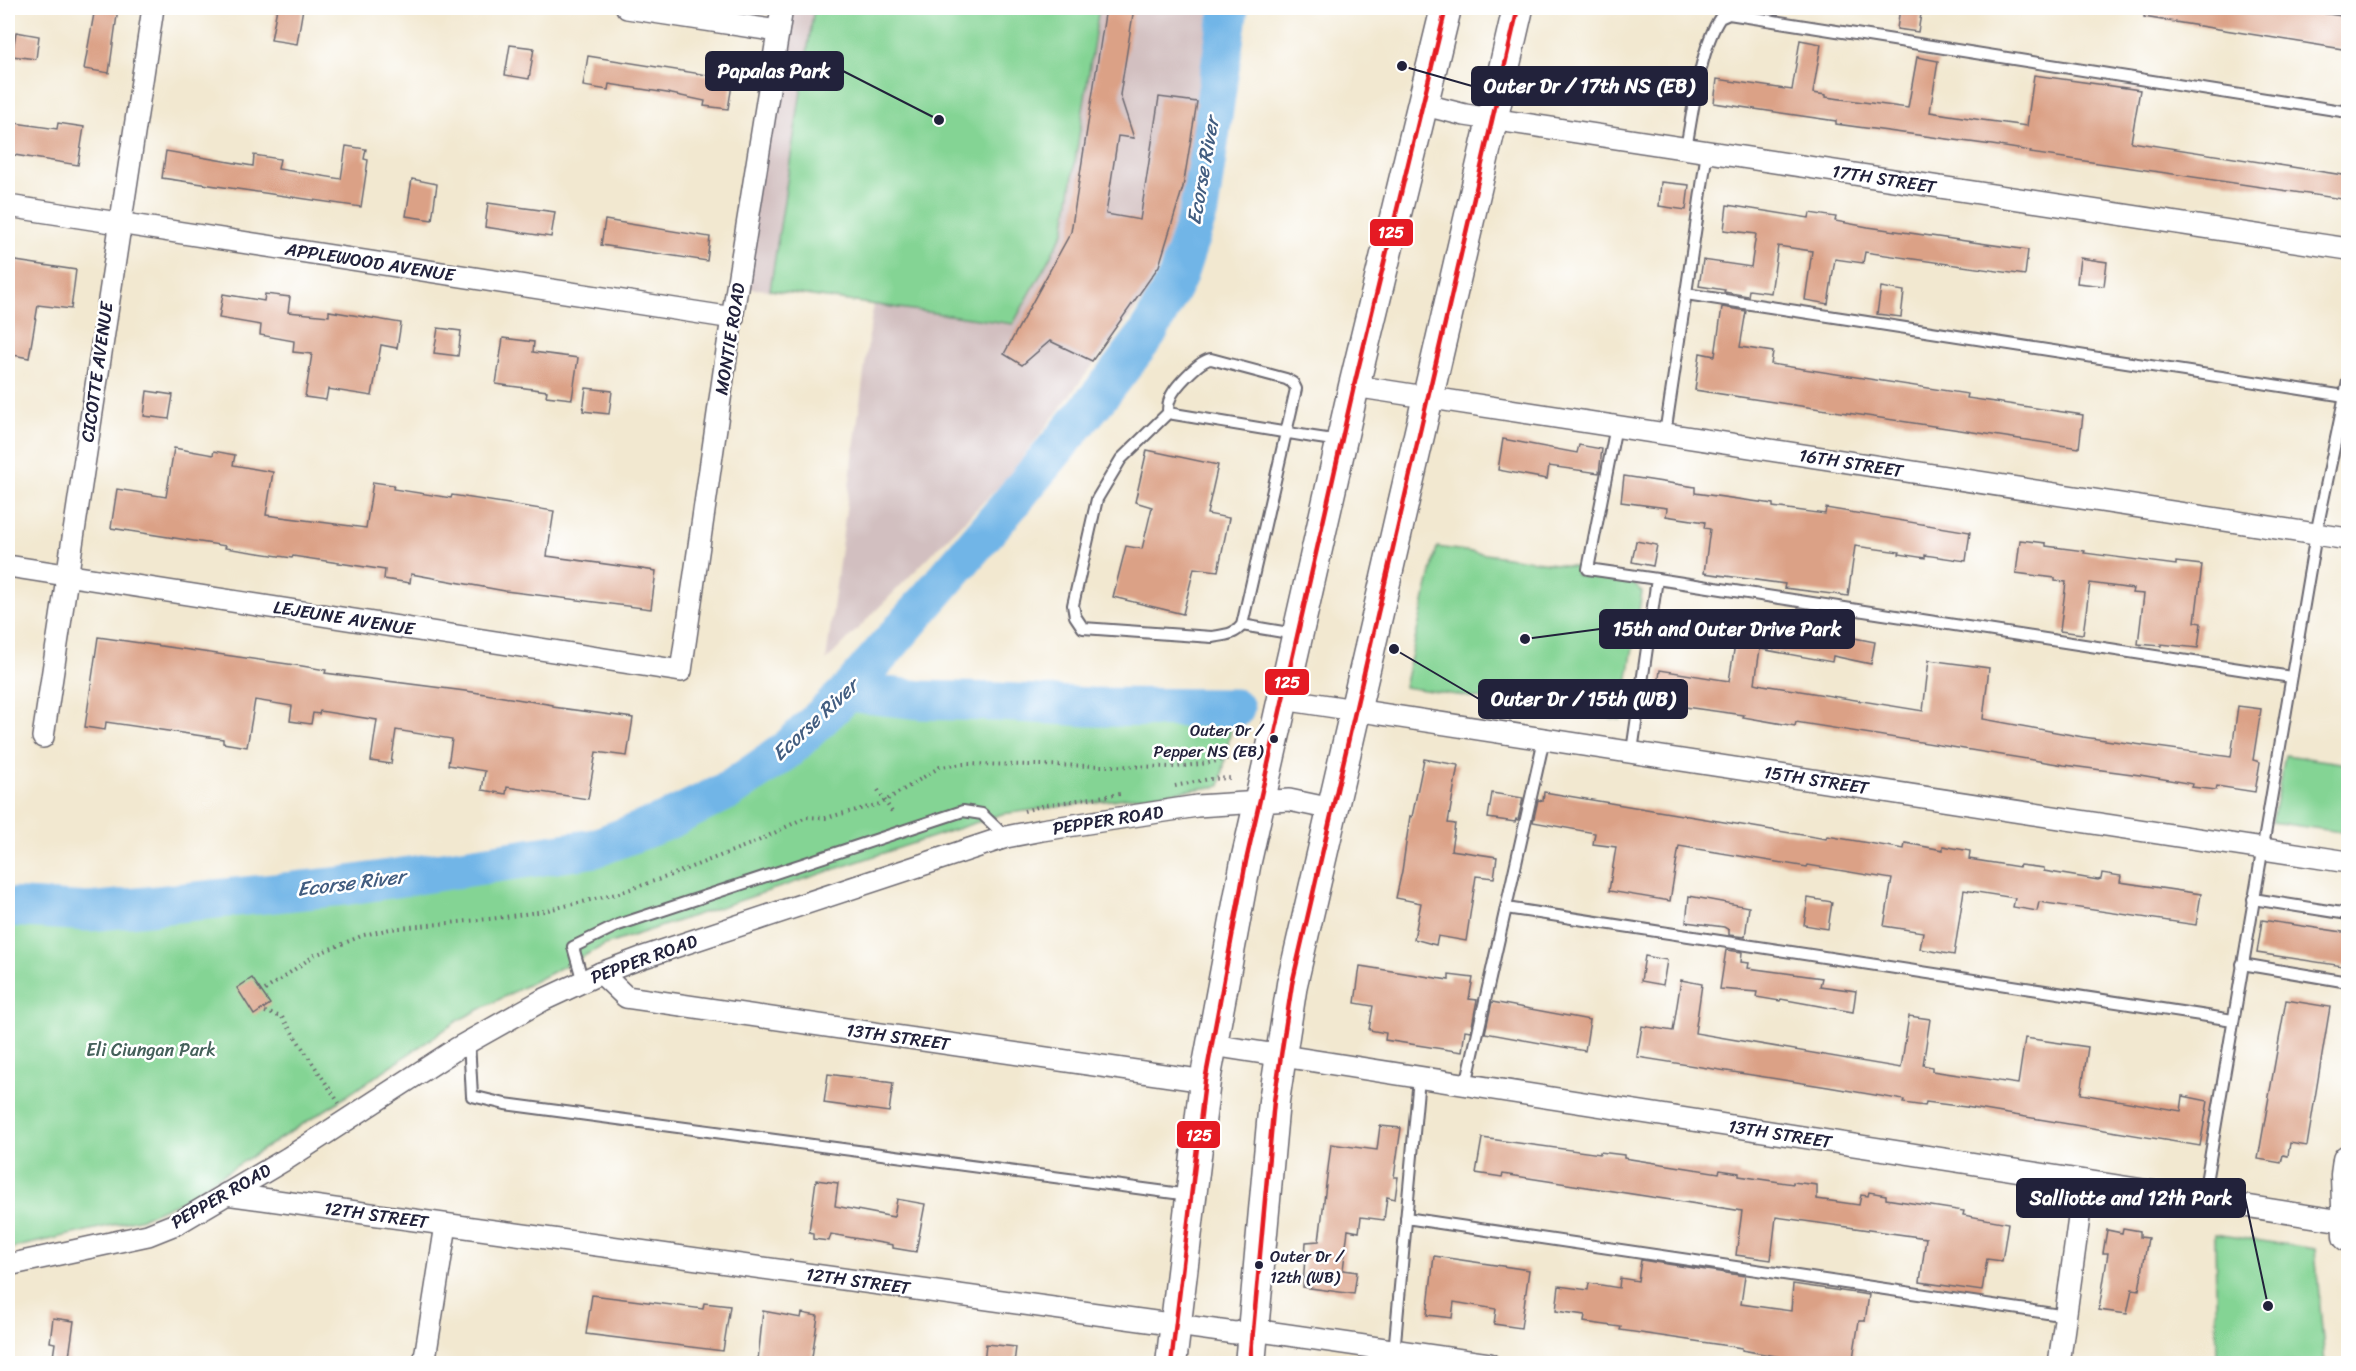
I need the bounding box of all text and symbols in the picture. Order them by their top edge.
callout: Papalas Park [706,52,843,90]
text: Papalas Park [718,54,831,89]
callout: Outer Dr / 17th NS (EB) [1472,67,1707,105]
text: Outer Dr / 17th NS (EB) [1484,69,1696,104]
water label: Ecorse River [1176,111,1230,227]
street label: 17TH STREET [1830,155,1939,203]
line badge: 125 [1369,218,1414,247]
text: 125 [1378,218,1404,247]
street label: APPLEWOOD AVENUE [282,233,458,291]
street label: MONTIE ROAD [705,280,755,397]
street label: CICOTTE AVENUE [71,299,123,444]
street label: 16TH STREET [1797,439,1906,487]
street label: LEJEUNE AVENUE [271,591,418,645]
callout: 15th and Outer Drive Park [1600,610,1854,648]
text: 15th and Outer Drive Park [1613,612,1843,647]
water label: Ecorse River [763,668,869,770]
line badge: 125 [1264,668,1310,696]
text: 125 [1274,668,1300,697]
callout: Outer Dr / 15th (WB) [1479,680,1687,718]
text: Outer Dr / 15th (WB) [1491,682,1677,717]
place label: Outer Dr / Pepper NS (EB) [1153,716,1265,766]
marker: Outer Dr / Pepper NS (EB) [1268,733,1280,745]
street label: 15TH STREET [1761,756,1872,804]
street label: PEPPER ROAD [1050,795,1166,845]
water label: Ecorse River [295,859,411,907]
street label: PEPPER ROAD [586,925,702,993]
street label: 13TH STREET [844,1014,953,1060]
park label: Eli Ciungan Park [86,1034,216,1066]
street label: 13TH STREET [1726,1110,1835,1158]
line badge: 125 [1176,1120,1221,1149]
text: 125 [1186,1121,1212,1150]
street label: PEPPER ROAD [165,1154,278,1238]
callout: Salliotte and 12th Park [2017,1179,2245,1217]
text: Salliotte and 12th Park [2029,1181,2233,1216]
street label: 12TH STREET [322,1192,431,1238]
place label: Outer Dr / 12th (WB) [1270,1242,1345,1292]
street label: 12TH STREET [804,1258,913,1304]
marker: Outer Dr / 12th (WB) [1253,1259,1265,1271]

